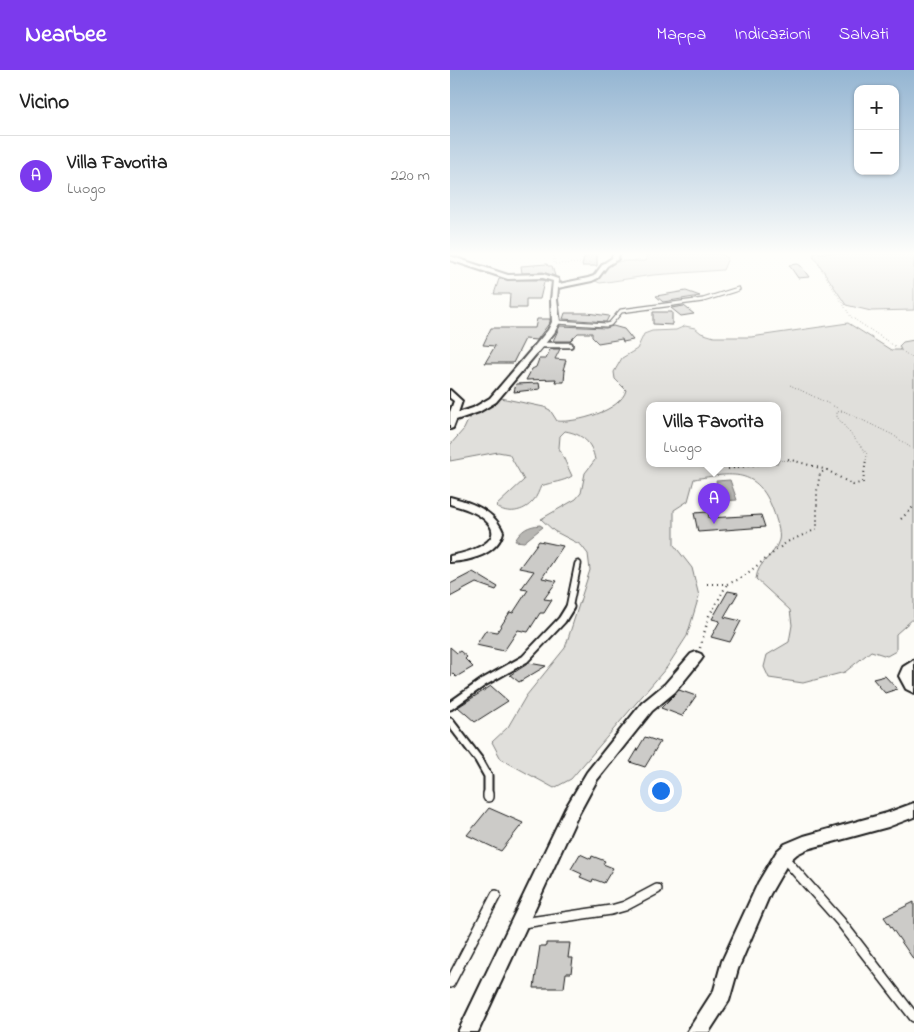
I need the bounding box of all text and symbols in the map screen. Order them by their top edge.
text: Nearbee [25,18,107,53]
text: Mappa [656,22,706,48]
text: Indicazioni [734,22,811,48]
text: Salvati [839,22,889,48]
map controls [854,85,899,175]
button: + [854,85,899,130]
text: Vicino [20,88,69,118]
button: − [854,130,899,175]
text: Villa Favorita [67,150,167,177]
text: A [31,164,41,188]
text: 220 m [391,164,430,188]
text: Luogo [67,177,106,201]
popup [646,402,781,467]
text: Villa Favorita [663,409,764,436]
text: Luogo [663,436,702,460]
pin: A [698,483,730,524]
your location [648,778,674,804]

